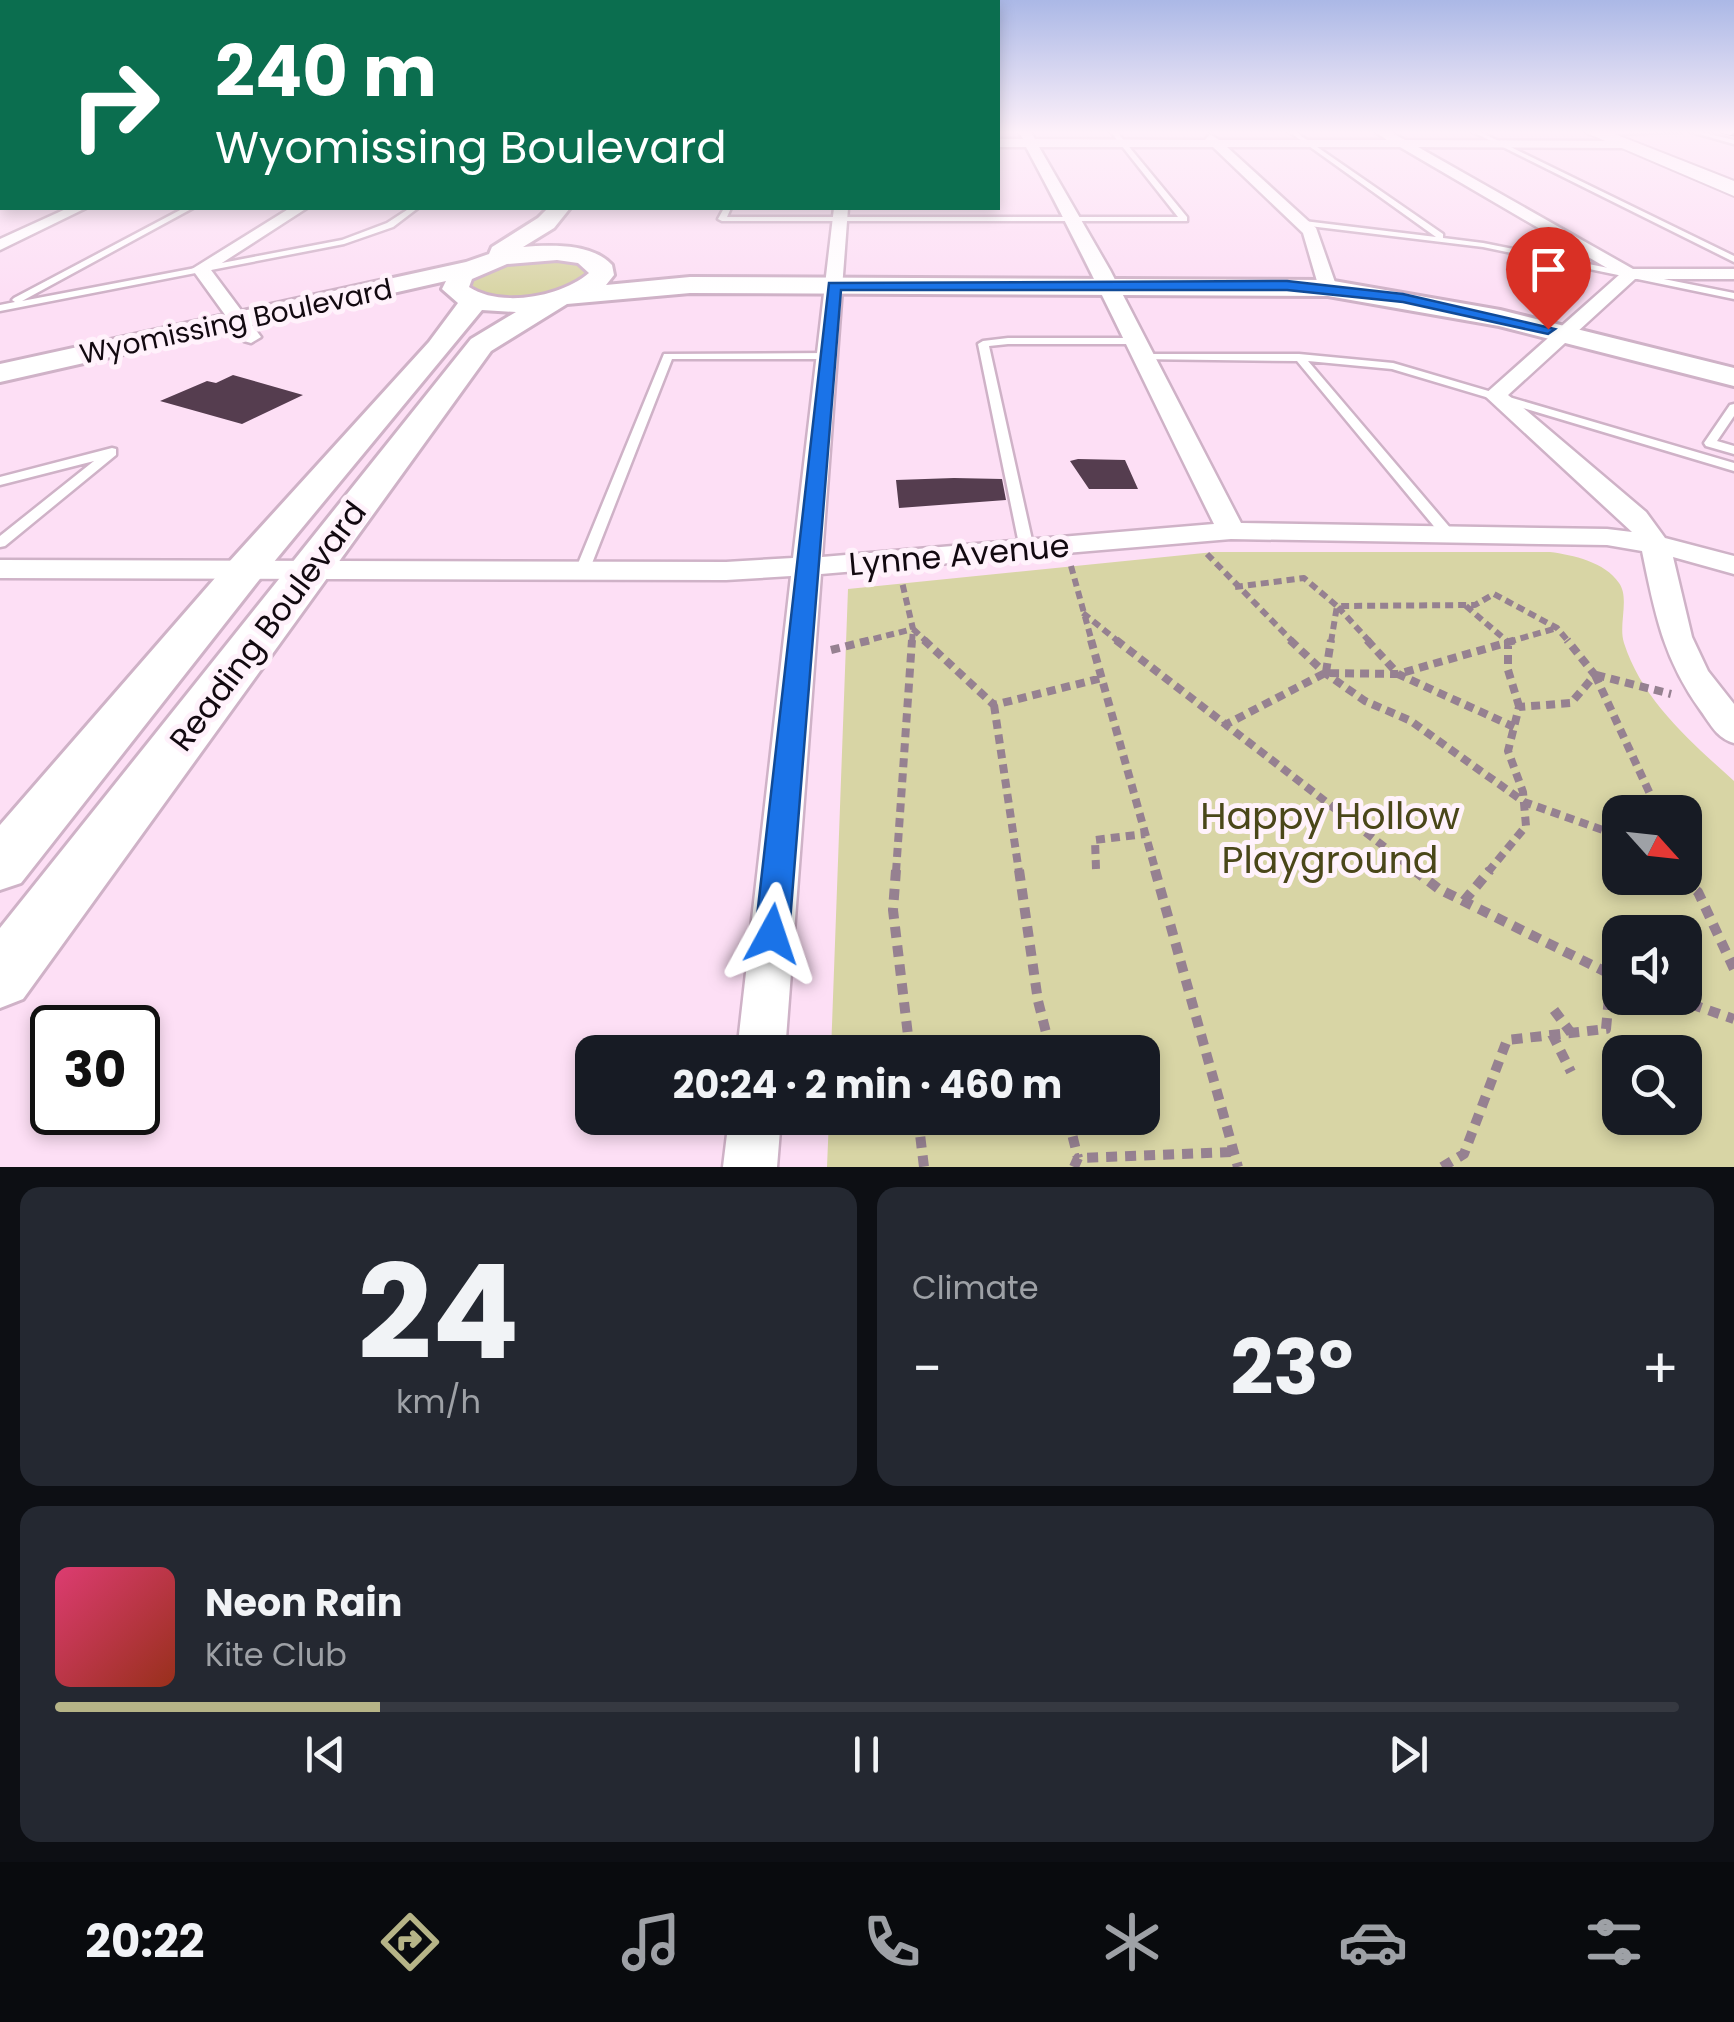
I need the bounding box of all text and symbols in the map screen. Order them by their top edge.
text: 240 m [215,22,437,121]
icon: right [50,40,180,170]
text: Wyomissing Boulevard [215,116,727,179]
pin [1506,227,1591,330]
icon: arrive [1521,242,1576,297]
street label: Wyomissing Boulevard [76,269,396,374]
street label: Reading Boulevard [159,491,377,760]
street label: Lynne Avenue [847,522,1071,587]
park label: Happy Hollow Playground [1200,789,1460,886]
north arrow [1602,795,1702,895]
map controls [1602,795,1702,1135]
position arrow [720,882,824,986]
button: sound [1602,915,1702,1015]
speed limit sign: 30 [30,1005,160,1135]
button: search [1602,1035,1702,1135]
text: 20:24 · 2 min · 460 m [673,1058,1062,1111]
text: 24 [357,1221,520,1404]
text: Climate [912,1265,1039,1310]
text: 23° [1230,1315,1353,1420]
text: − [912,1330,942,1407]
text: + [1641,1330,1679,1407]
text: km/h [396,1379,481,1424]
text: Neon Rain [205,1576,402,1629]
text: Kite Club [205,1632,347,1677]
icon: previous [298,1727,353,1782]
icon: pause [839,1727,894,1782]
icon: next [1381,1727,1436,1782]
icon: directions [375,1907,445,1977]
icon: music [616,1907,686,1977]
icon: phone [857,1907,927,1977]
icon: climate [1097,1907,1167,1977]
icon: car [1338,1907,1408,1977]
icon: filters [1579,1907,1649,1977]
text: 20:22 [85,1910,205,1973]

